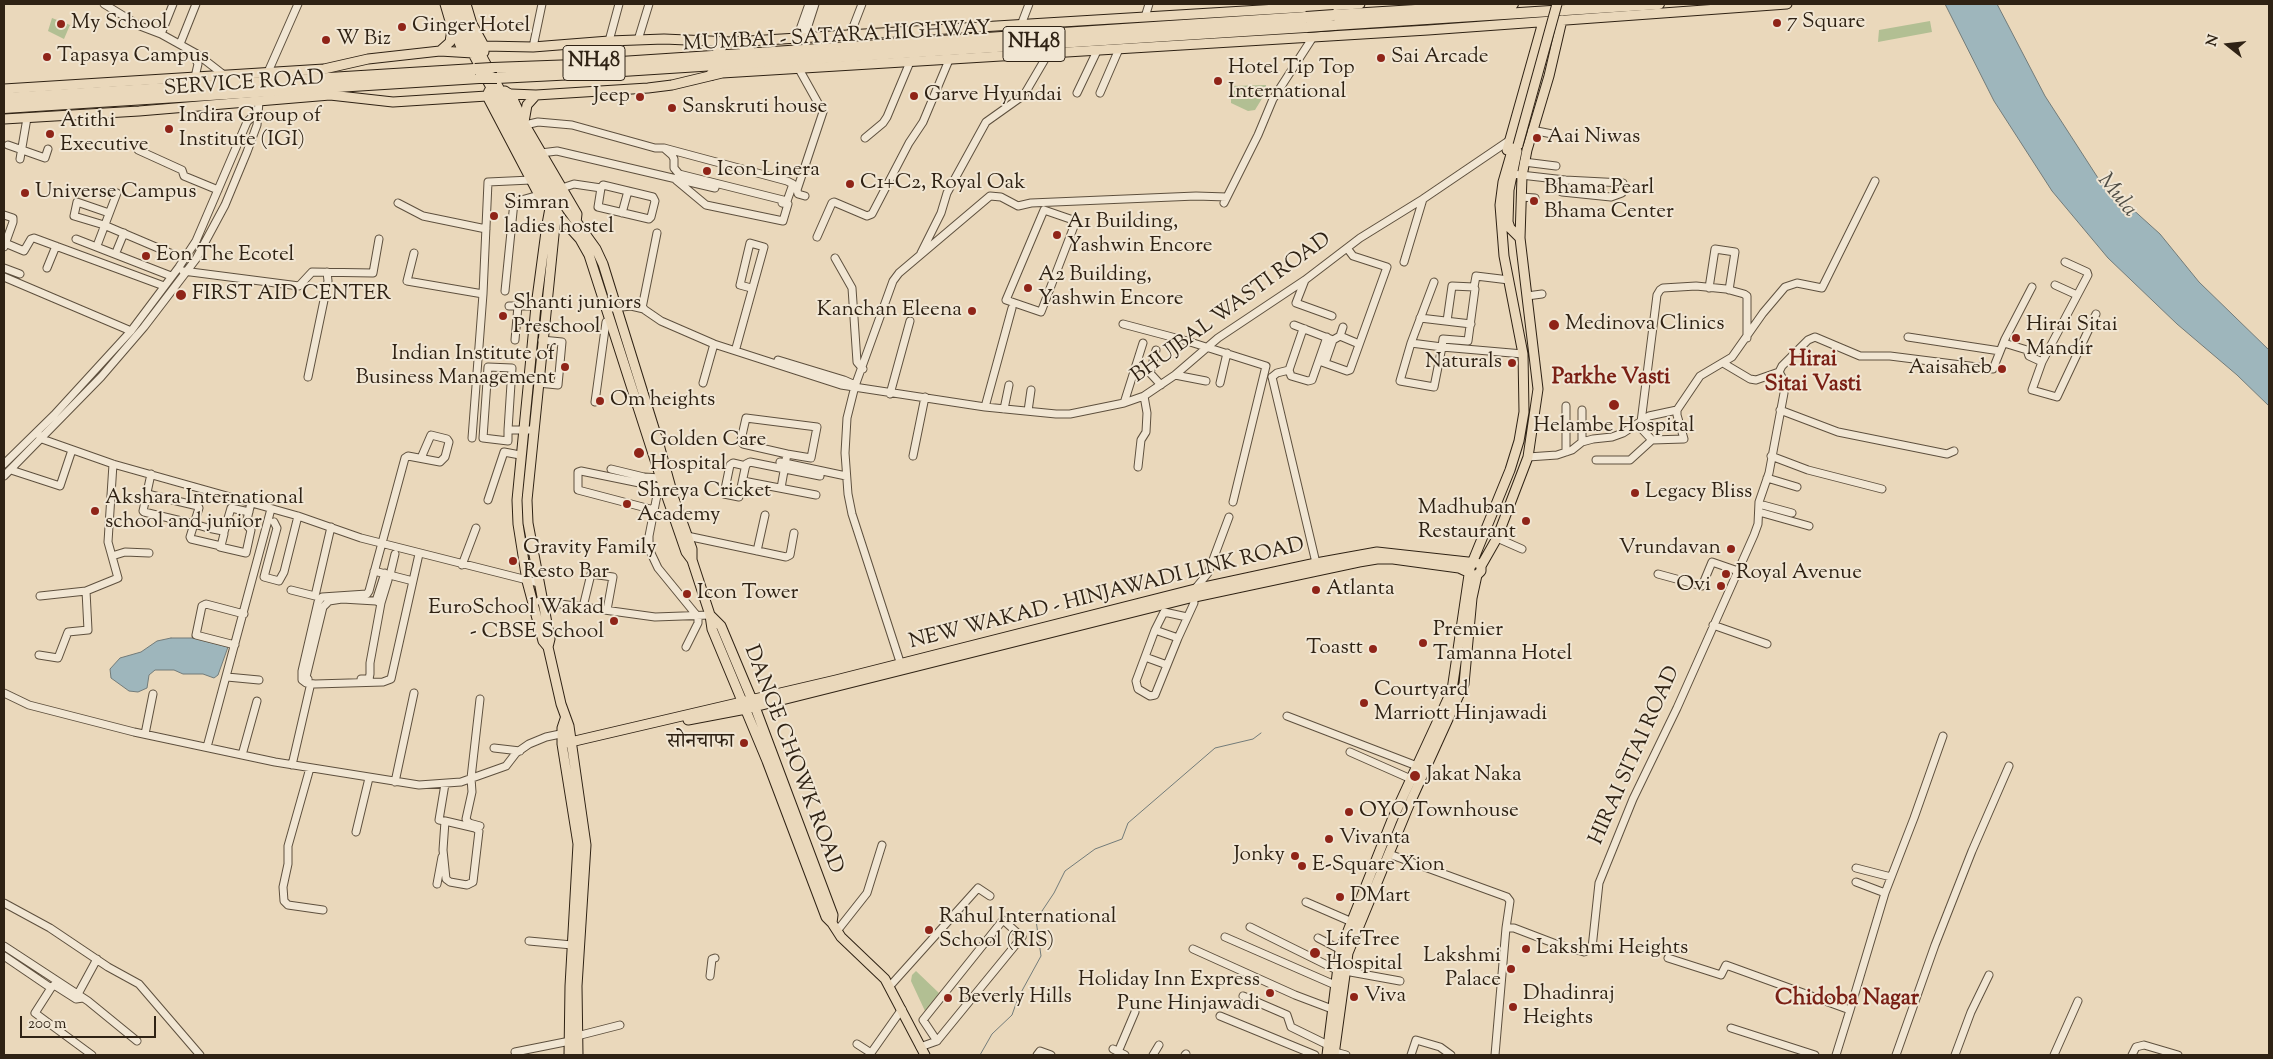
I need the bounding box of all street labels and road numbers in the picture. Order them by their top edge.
street label: MUMBAI - SATARA HIGHWAY [682,17,992,59]
road number: NH48 [1003,27,1065,62]
road number: NH48 [563,46,625,80]
street label: SERVICE ROAD [163,67,325,103]
street label: BHUJBAL WASTI ROAD [1127,228,1337,390]
street label: NEW WAKAD - HINJAWADI LINK ROAD [907,534,1307,656]
street label: DANGE CHOWK ROAD [737,642,847,878]
street label: HIRAI SITAI ROAD [1585,663,1687,849]

